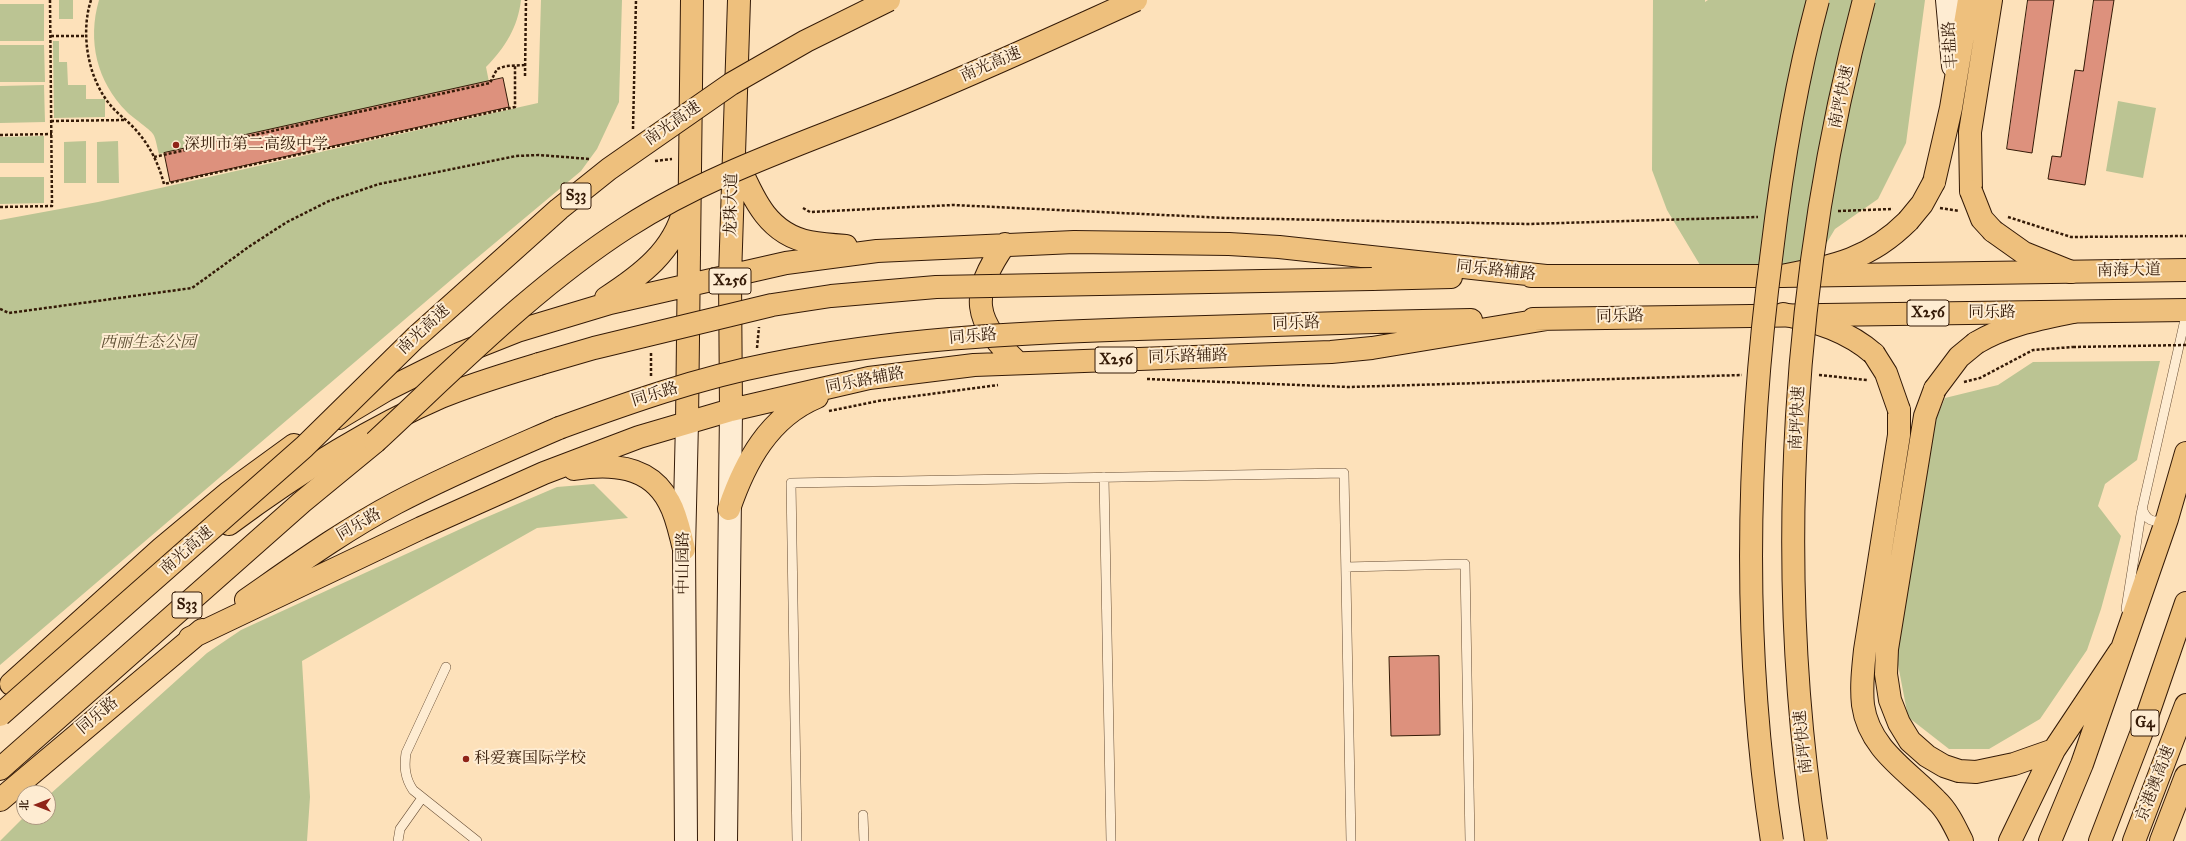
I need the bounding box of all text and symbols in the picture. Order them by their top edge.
street label: 丰盐路 [1940,20,1962,70]
street label: 南光高速 [958,44,1024,86]
street label: 南坪快速 [1826,64,1858,130]
street label: 南光高速 [641,98,705,150]
place label: 深圳市第二高级中学 [184,135,328,155]
marker: 深圳市第二高级中学 [171,140,181,150]
street label: 龙珠大道 [722,173,742,237]
road number: S33 [561,183,591,209]
street label: 同乐路辅路 [1455,257,1537,285]
street label: 南海大道 [2097,261,2161,281]
road number: X256 [709,268,751,294]
road number: X256 [1907,300,1949,326]
street label: 南光高速 [394,301,454,359]
street label: 同乐路 [1968,303,2016,323]
street label: 同乐路 [1596,307,1644,327]
street label: 同乐路 [1272,314,1320,334]
street label: 同乐路 [948,325,998,349]
park label: 西丽生态公园 [100,333,196,353]
street label: 同乐路辅路 [1148,346,1228,368]
road number: X256 [1095,347,1137,373]
street label: 同乐路辅路 [824,364,906,398]
street label: 同乐路 [629,379,681,411]
street label: 南坪快速 [1787,386,1809,450]
street label: 同乐路 [333,505,385,545]
street label: 南光高速 [157,523,217,579]
street label: 中山园路 [674,531,694,595]
road number: S33 [172,592,202,618]
street label: 同乐路 [73,693,123,739]
street label: 南坪快速 [1791,709,1817,775]
road number: G4 [2131,710,2159,736]
street label: 京港澳高速 [2133,743,2179,825]
place label: 科爱赛国际学校 [474,749,586,769]
marker: 科爱赛国际学校 [461,754,471,764]
north arrow [16,785,56,825]
text: 北 [18,800,31,811]

